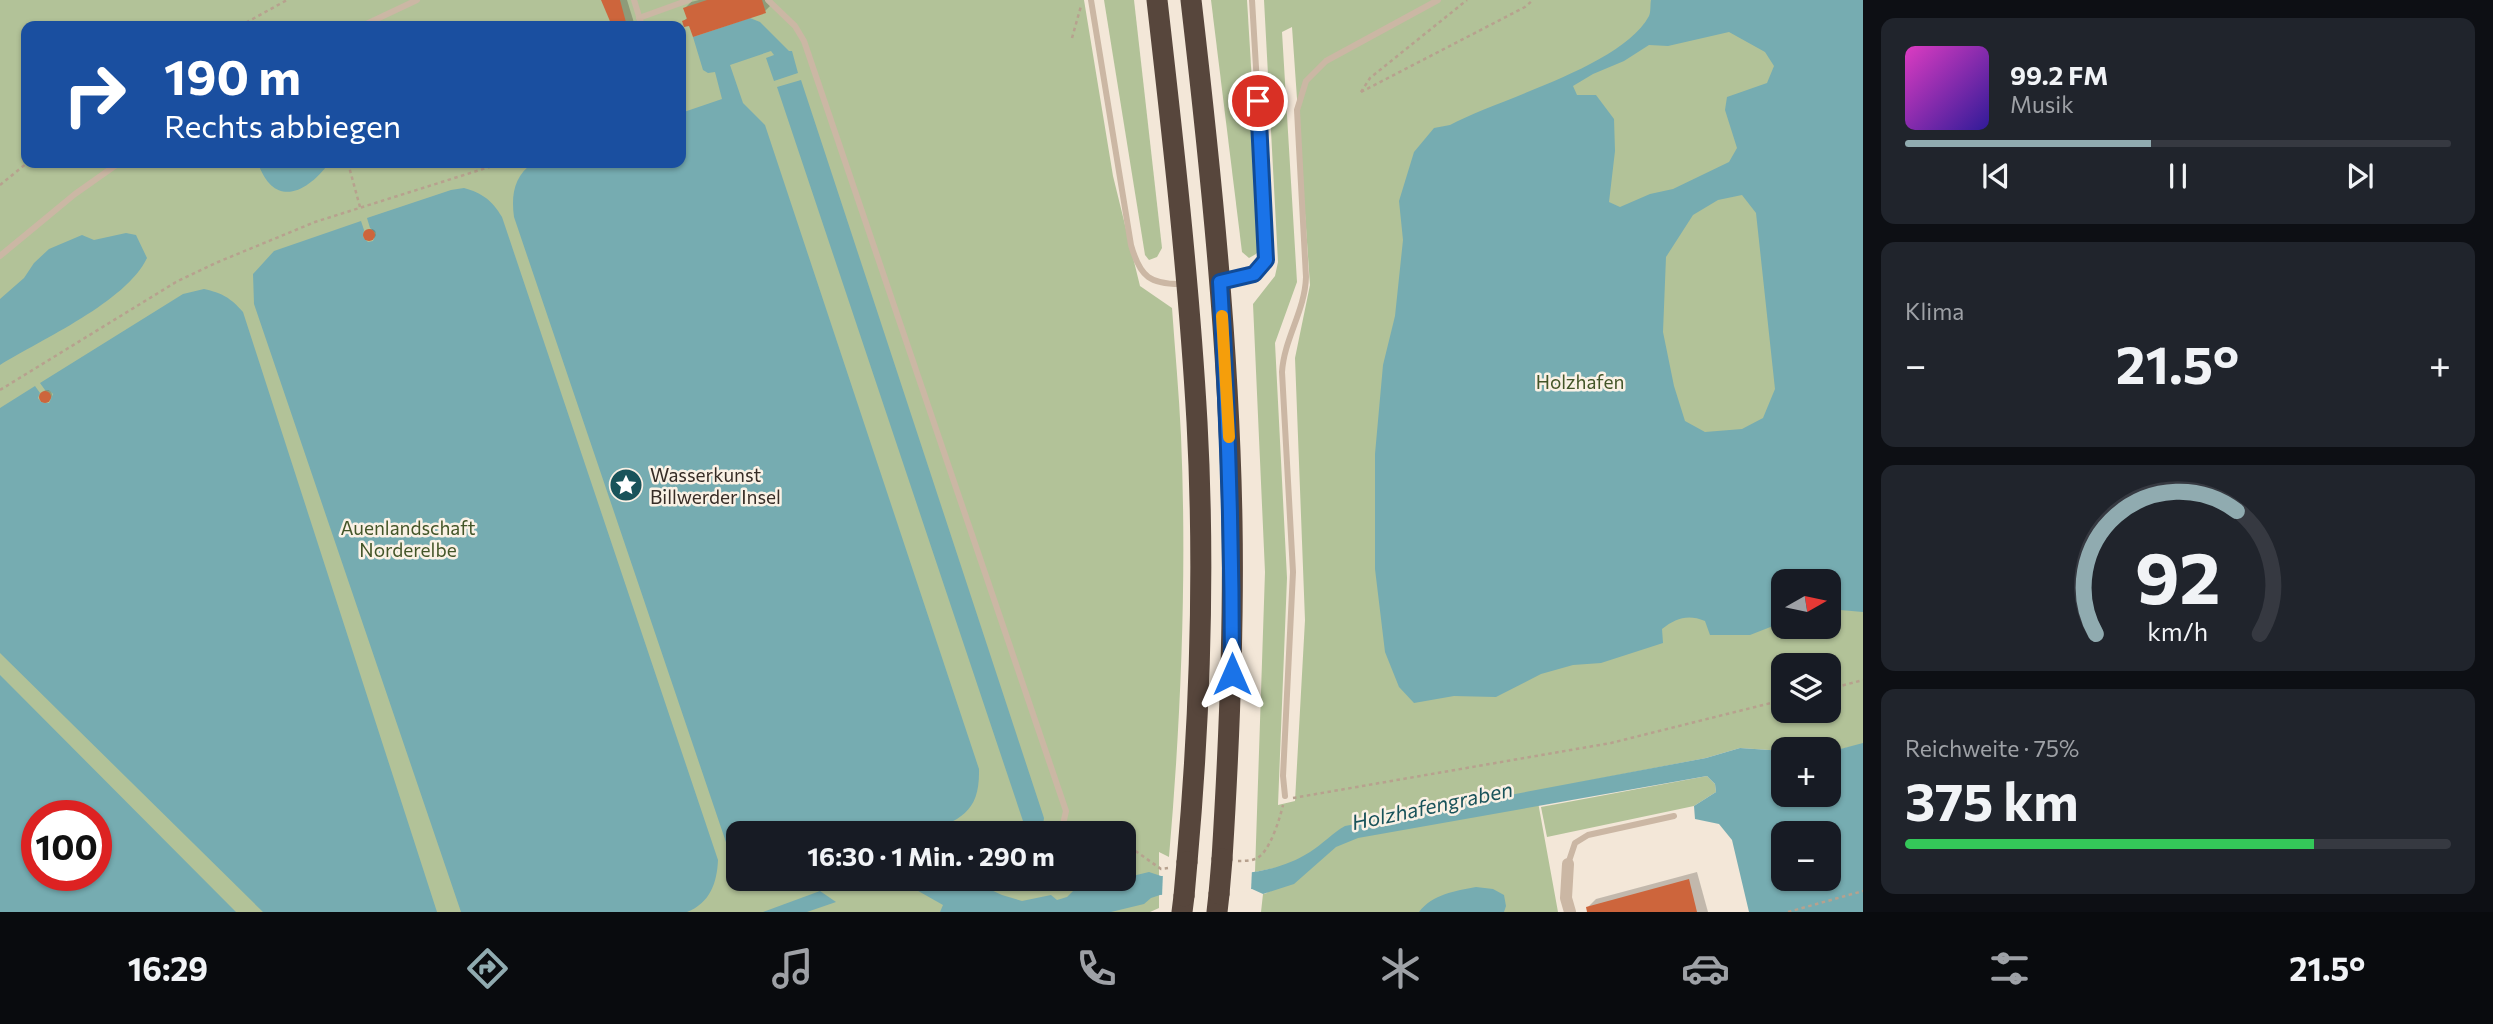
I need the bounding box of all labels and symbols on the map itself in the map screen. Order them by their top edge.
pin [1228,71,1288,131]
park label: Holzhafen [1536,370,1624,393]
place label: Wasserkunst Billwerder Insel [650,463,781,508]
place icon: Wasserkunst Billwerder Insel [607,466,645,504]
park label: Auenlandschaft Norderelbe [340,516,476,561]
north arrow [1771,569,1841,639]
position arrow [1195,637,1269,711]
water label: Holzhafengraben [1349,776,1515,834]
speed limit sign: 100 [21,800,112,891]

